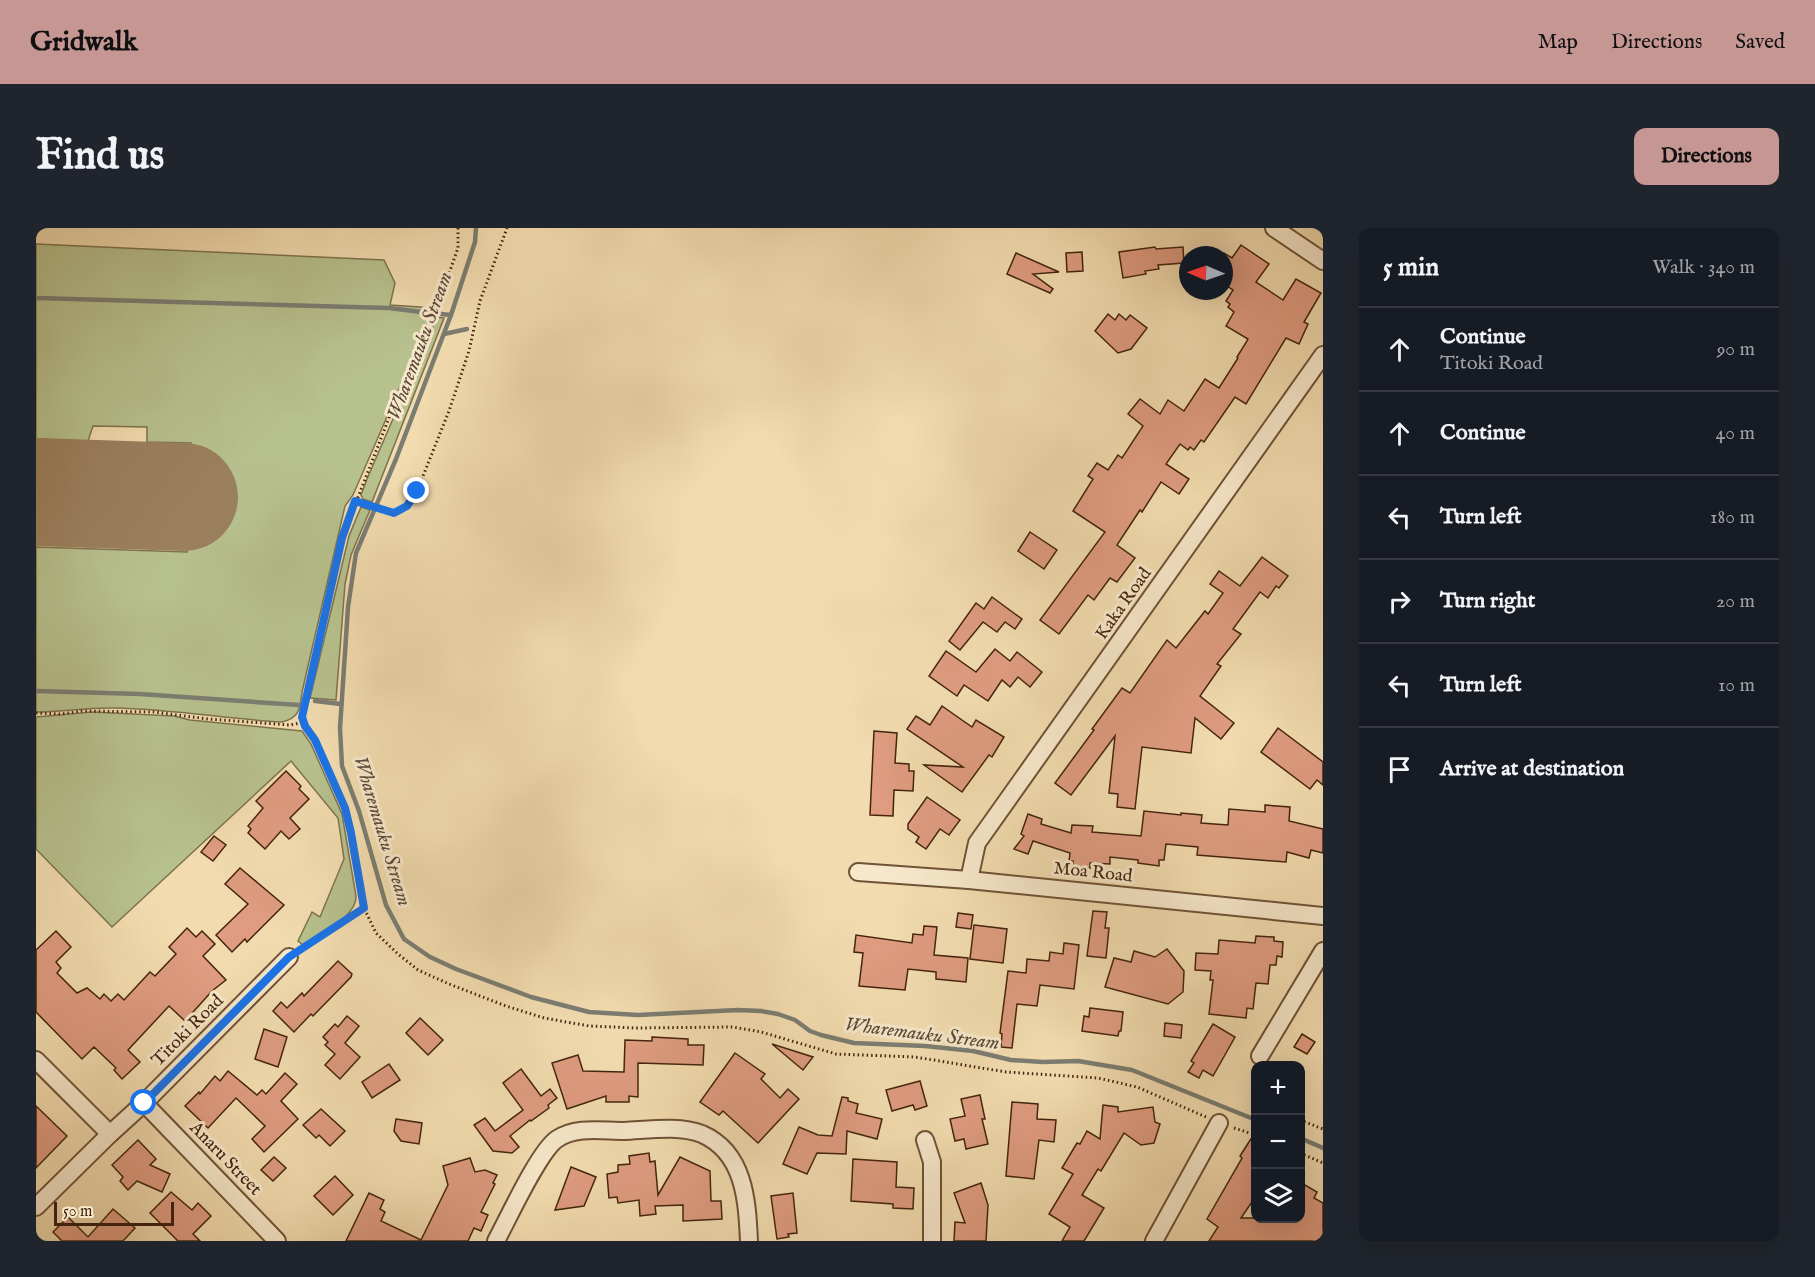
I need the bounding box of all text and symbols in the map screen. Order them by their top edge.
text: Gridwalk [30,25,138,60]
text: Map [1538,29,1578,56]
text: Directions [1611,29,1702,56]
text: Saved [1735,29,1785,56]
button: Directions [1634,128,1779,185]
text: Find us [36,130,164,183]
north arrow [1179,246,1233,300]
text: 5 min [1383,251,1439,284]
text: Walk · 340 m [1652,255,1755,280]
water label: Wharemauku Stream [382,269,458,423]
text: Continue [1440,323,1526,351]
icon: ahead [1383,333,1416,366]
text: 90 m [1717,337,1755,362]
text: Titoki Road [1440,351,1543,376]
icon: ahead [1383,417,1416,450]
text: Continue [1440,419,1526,447]
text: 40 m [1716,421,1755,446]
route end [403,477,429,503]
icon: left [1383,501,1416,534]
text: Turn left [1440,503,1522,531]
text: 180 m [1710,505,1755,530]
street label: Kaka Road [1091,563,1157,645]
icon: right [1383,585,1416,618]
text: Turn right [1440,587,1535,615]
text: 20 m [1716,589,1755,614]
icon: left [1383,669,1416,702]
text: Turn left [1440,671,1522,699]
text: 10 m [1718,673,1755,698]
water label: Wharemauku Stream [347,753,417,909]
icon: arrive [1383,753,1416,786]
text: Arrive at destination [1440,755,1624,783]
street label: Moa Road [1053,857,1134,889]
street label: Titoki Road [147,990,229,1072]
water label: Wharemauku Stream [843,1012,1001,1056]
map controls [1251,1061,1305,1223]
button: + [1251,1061,1305,1115]
route start [130,1089,156,1115]
button: − [1251,1115,1305,1169]
street label: Anaru Street [183,1116,266,1201]
button: layers [1251,1169,1305,1223]
scale bar [54,1199,174,1226]
text: 50 m [63,1202,92,1222]

